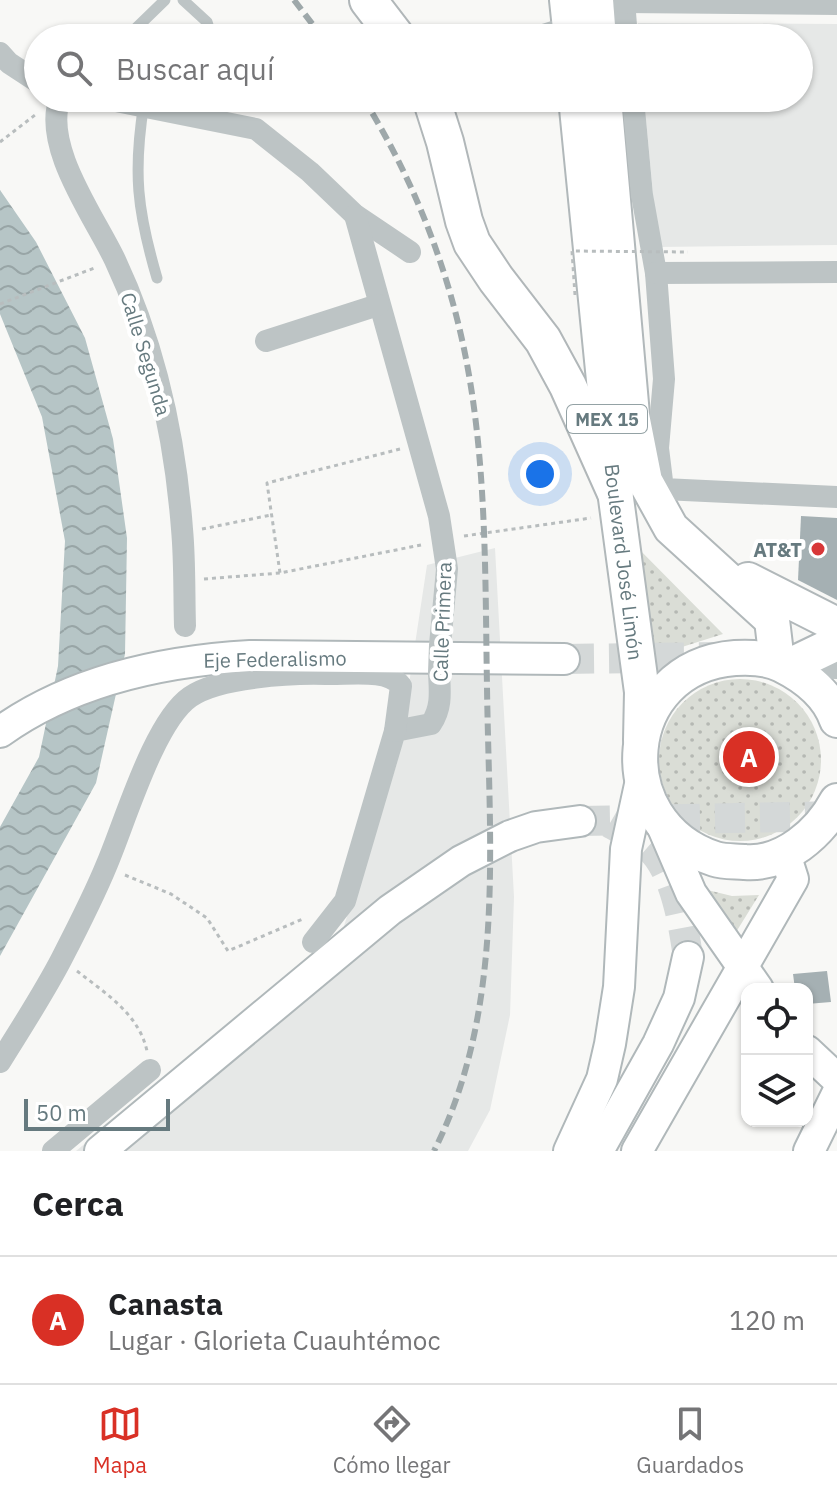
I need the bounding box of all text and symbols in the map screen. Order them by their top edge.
search box [24,24,813,112]
icon: search [52,46,96,90]
text: Buscar aquí [116,49,274,88]
street label: Calle Segunda [114,289,178,419]
road number: MEX 15 [567,405,647,433]
your location [520,454,560,494]
street label: Boulevard José Limón [599,462,649,662]
place label: AT&T [753,536,802,563]
marker: AT&T [809,540,827,558]
street label: Calle Primera [426,561,458,683]
street label: Eje Federalismo [203,644,347,674]
pin: A [723,727,775,787]
map controls [741,983,813,1127]
button: locate [741,983,813,1055]
button: layers [741,1055,813,1127]
scale bar [24,1095,170,1131]
text: 50 m [36,1098,87,1127]
text: Cerca [32,1181,124,1225]
text: Canasta [108,1284,223,1323]
text: A [49,1303,67,1337]
text: 120 m [729,1303,805,1337]
text: Lugar · Glorieta Cuauhtémoc [108,1323,441,1357]
tab: Mapa [93,1402,147,1479]
tab: Cómo llegar [333,1402,451,1479]
tab: Guardados [636,1402,744,1479]

